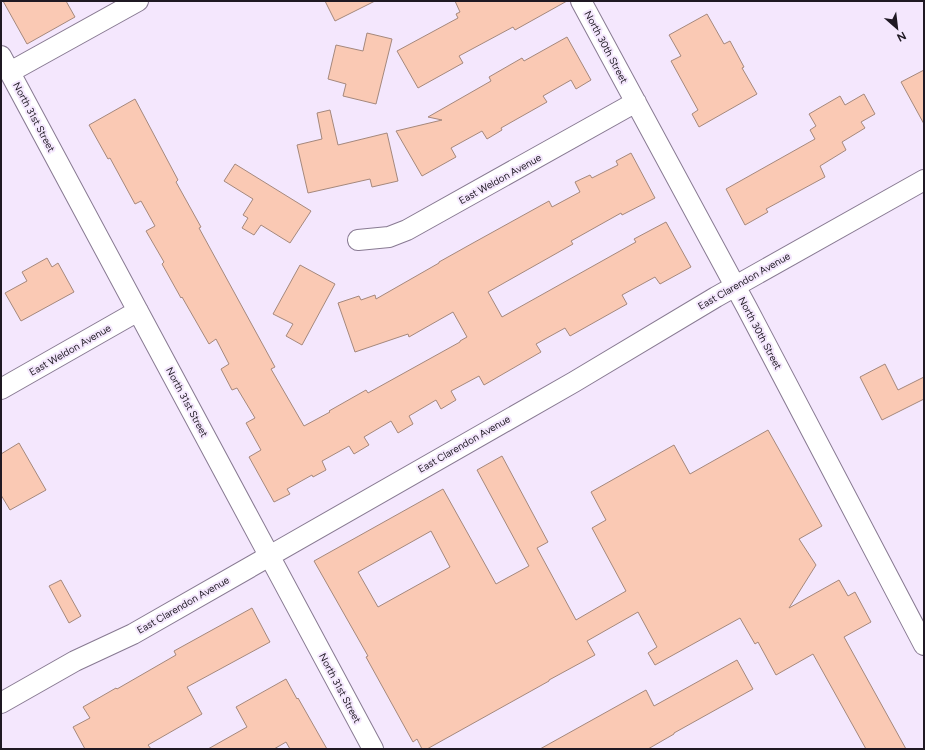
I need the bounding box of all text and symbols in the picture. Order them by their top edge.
street label: North 30th Street [581,8,631,86]
north arrow [877,8,917,48]
text: N [895,29,908,44]
street label: North 31st Street [10,80,58,154]
street label: East Weldon Avenue [456,151,544,207]
street label: East Clarendon Avenue [696,249,793,313]
street label: North 30th Street [735,294,785,372]
street label: East Weldon Avenue [27,321,114,379]
street label: North 31st Street [163,365,211,439]
street label: East Clarendon Avenue [416,412,513,476]
street label: East Clarendon Avenue [135,573,232,637]
street label: North 31st Street [316,651,364,725]

